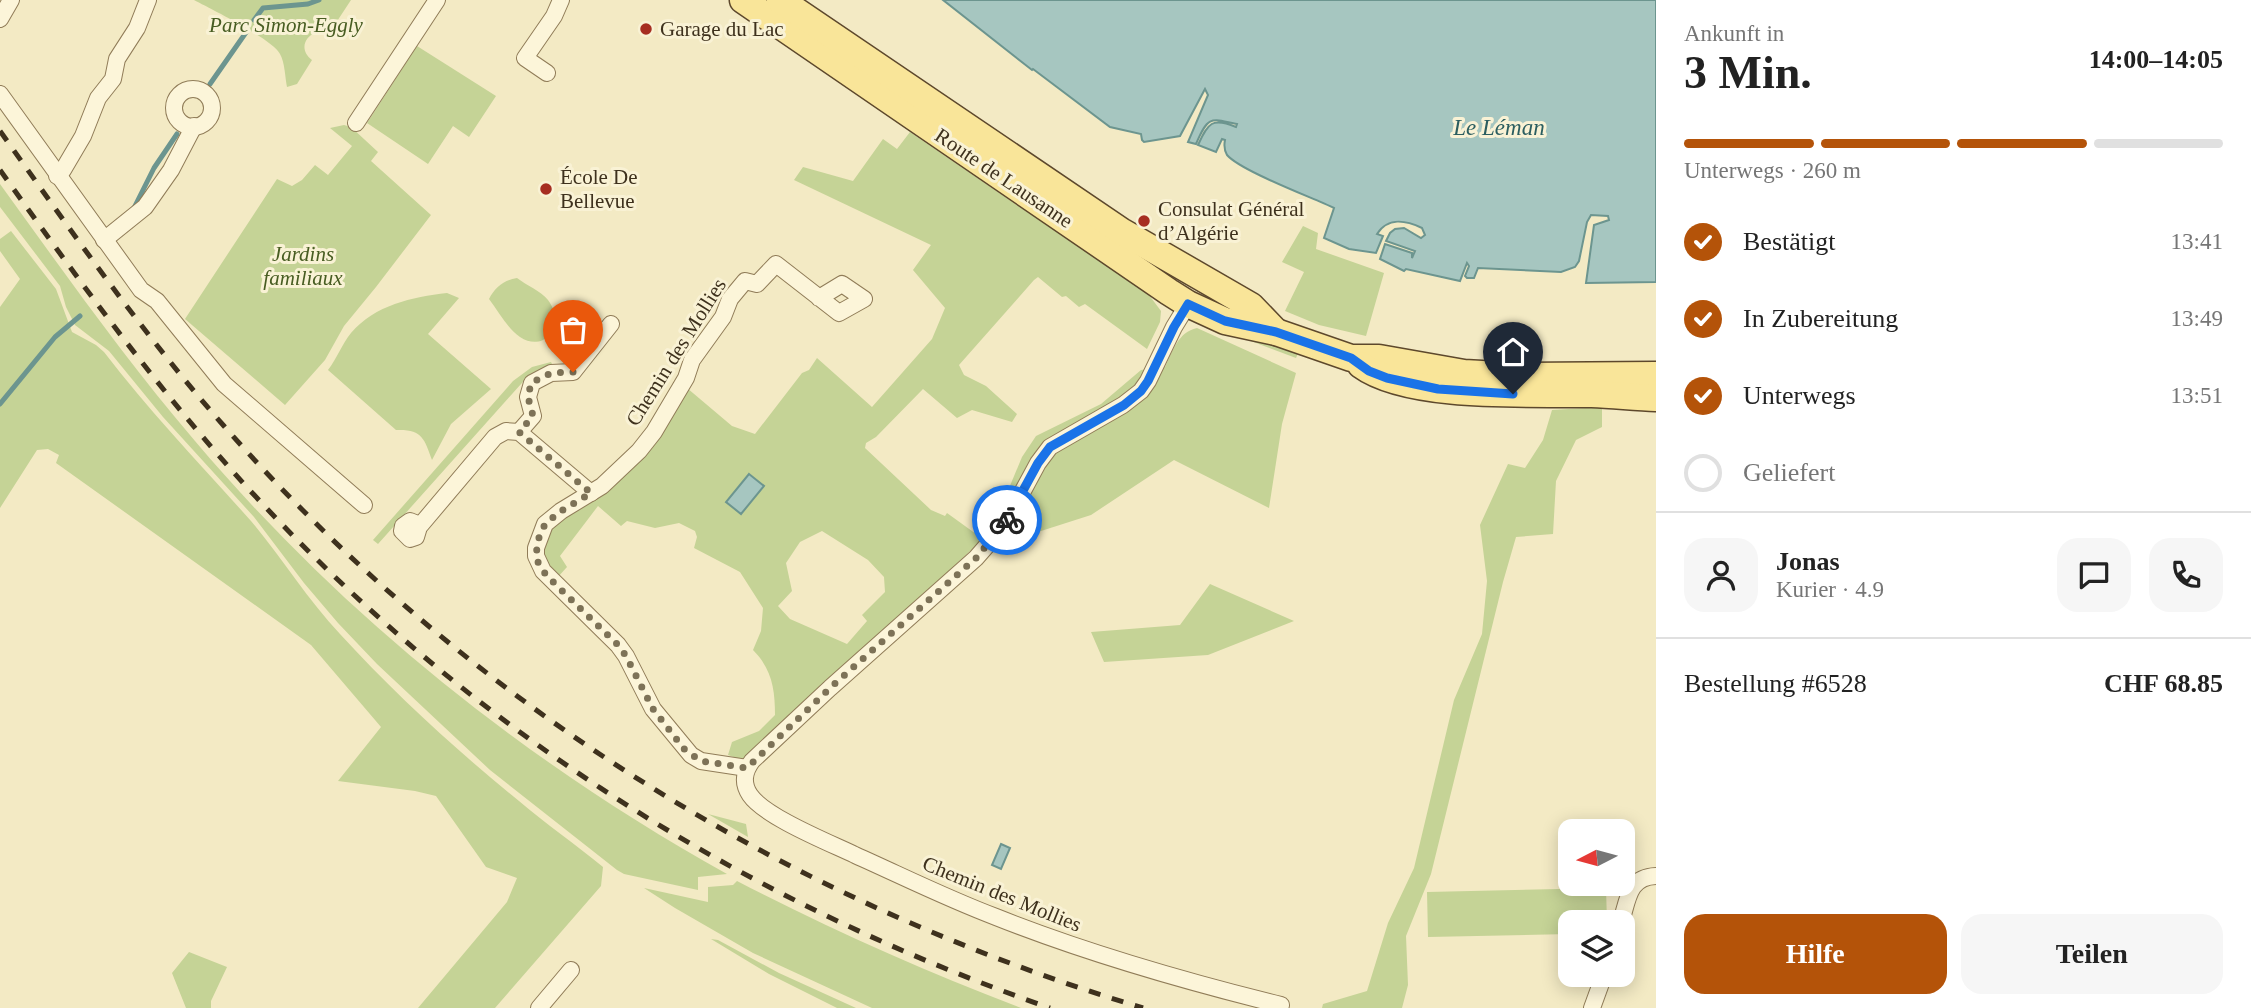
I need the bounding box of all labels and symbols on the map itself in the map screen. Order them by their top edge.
park label: Parc Simon-Eggly [208,13,364,37]
place label: Garage du Lac [660,17,784,41]
marker: Garage du Lac [638,21,654,37]
water label: Le Léman [1452,115,1545,140]
street label: Route de Lausanne [931,123,1077,233]
place label: École De Bellevue [560,165,638,213]
marker: École De Bellevue [538,181,554,197]
place label: Consulat Général d’Algérie [1158,197,1305,245]
marker: Consulat Général d’Algérie [1136,213,1152,229]
park label: Jardins familiaux [263,242,343,290]
street label: Chemin des Mollies [621,274,731,430]
pin [543,300,603,372]
pin [1483,322,1543,394]
courier [972,485,1042,555]
north arrow [1558,819,1634,896]
street label: Chemin des Mollies [919,851,1085,937]

